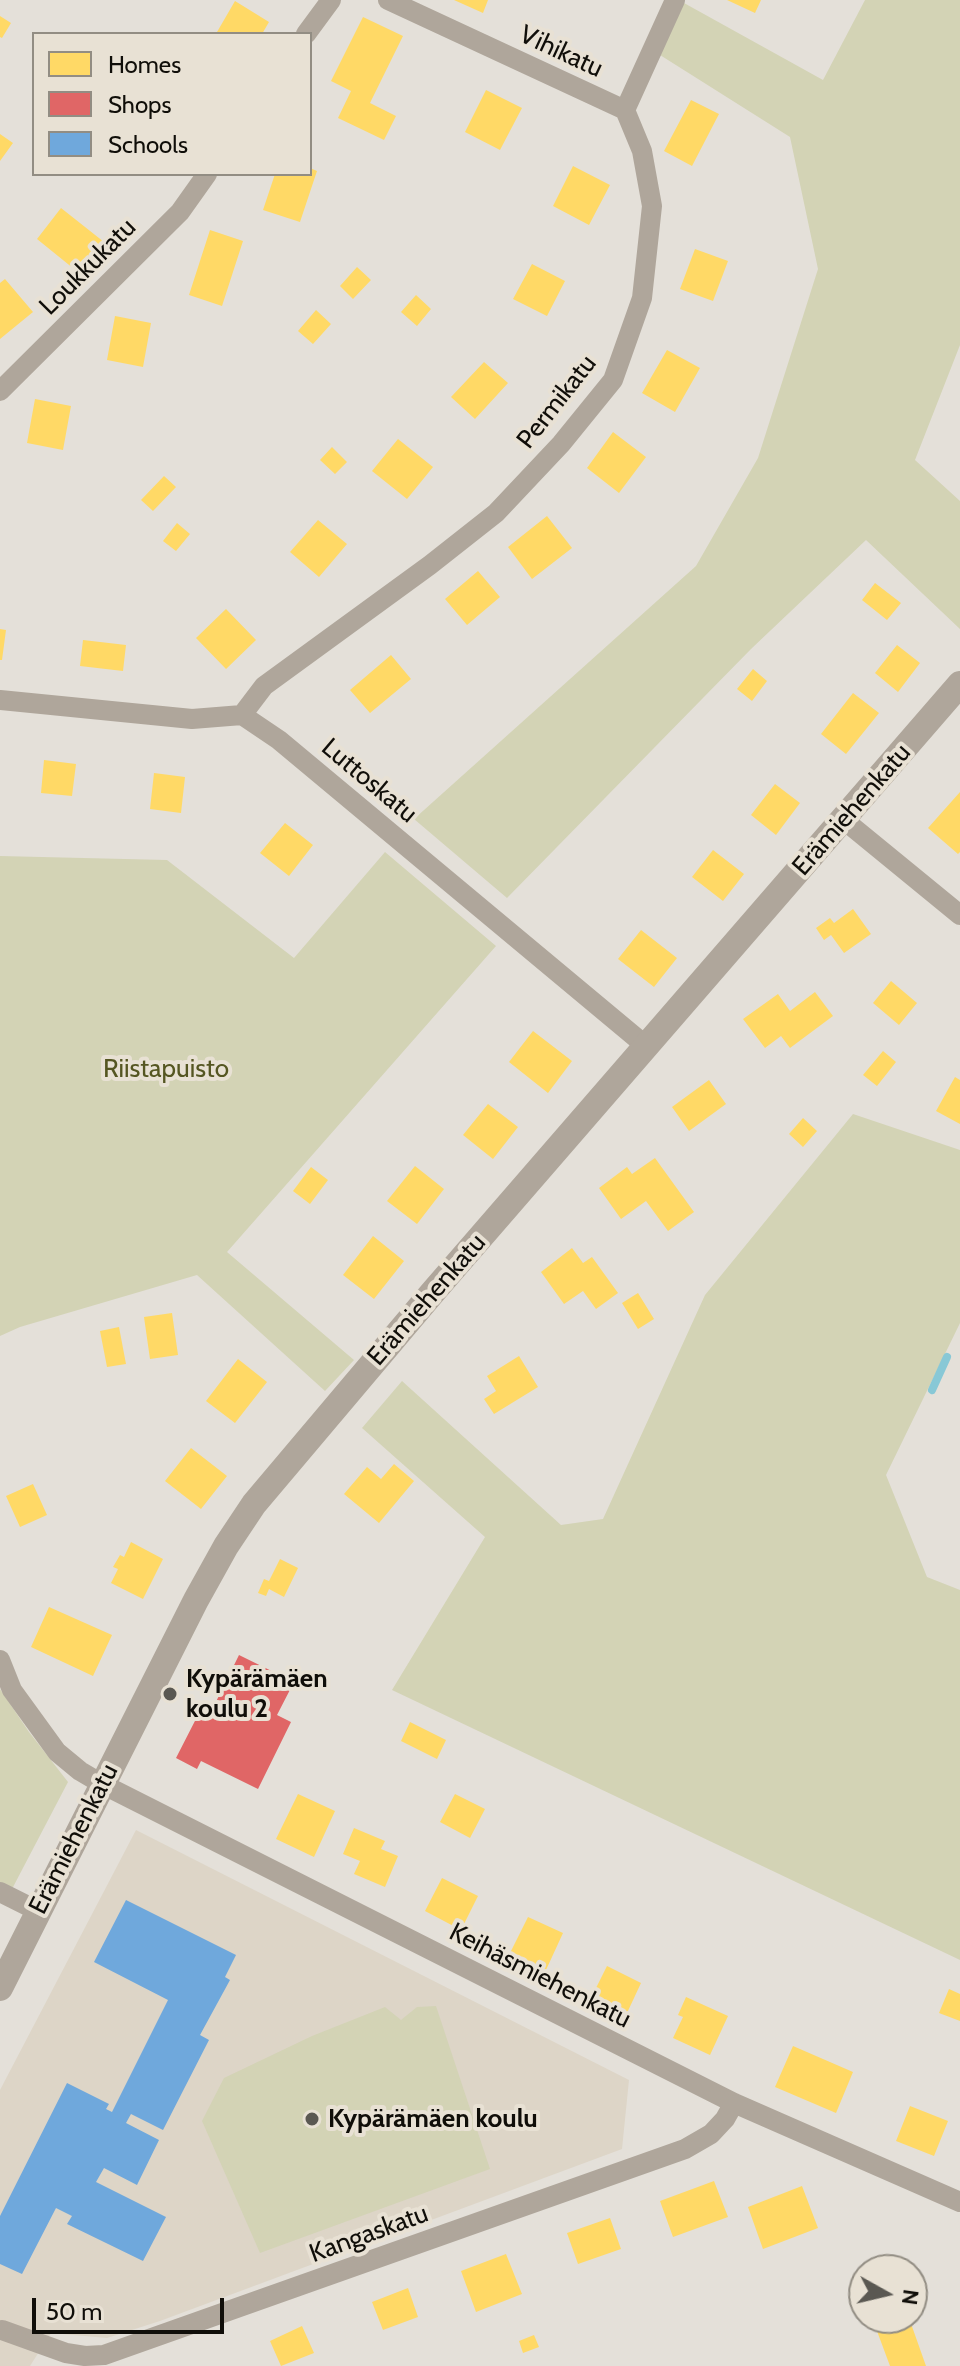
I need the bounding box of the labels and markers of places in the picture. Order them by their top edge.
place label: Kypärämäen koulu 2 [186,1663,328,1724]
marker: Kypärämäen koulu 2 [161,1685,179,1703]
place label: Kypärämäen koulu [328,2103,538,2135]
marker: Kypärämäen koulu [303,2110,321,2128]

